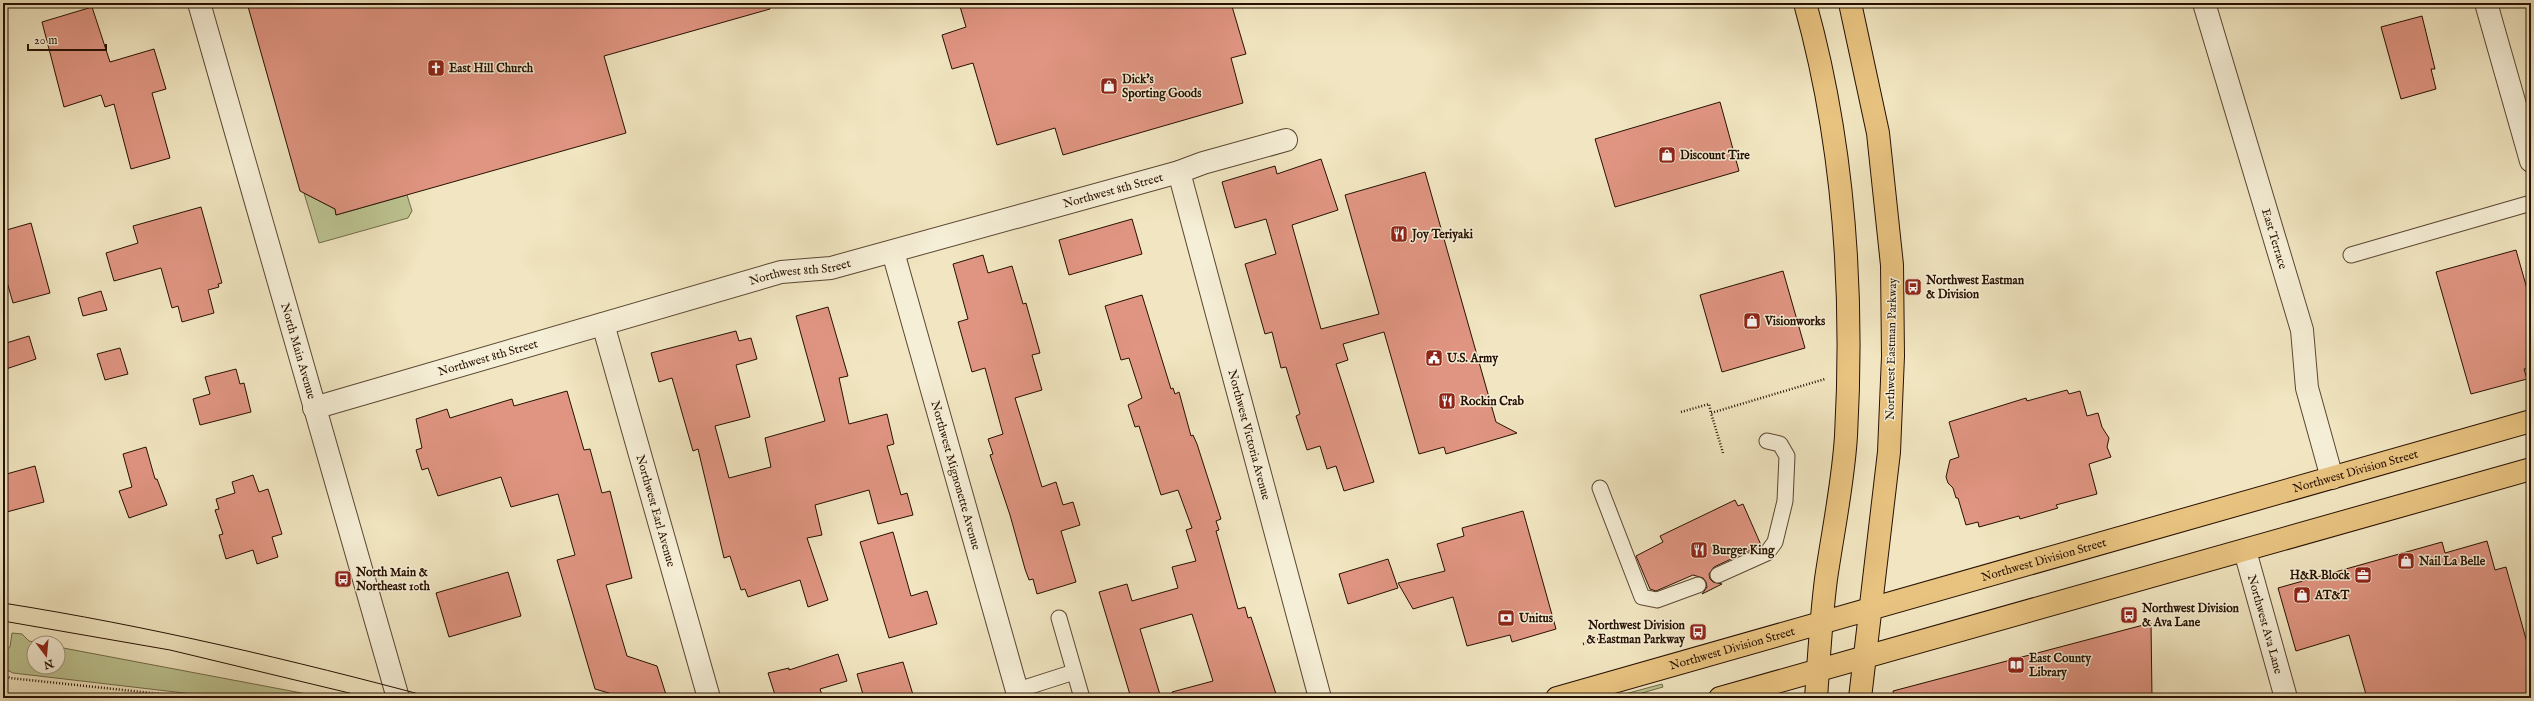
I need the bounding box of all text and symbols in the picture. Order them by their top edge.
scale bar [28,26,106,52]
text: 20 m [34,33,57,48]
church icon: East Hill Church [426,58,446,78]
place label: East Hill Church [449,61,534,76]
place label: Dick's Sporting Goods [1122,72,1202,102]
shop icon: Dick's Sporting Goods [1099,76,1119,96]
shop icon: Discount Tire [1657,145,1677,165]
place label: Discount Tire [1680,148,1750,163]
street label: Northwest 8th Street [1061,170,1165,212]
street label: East Terrace [2258,207,2290,271]
restaurant icon: Joy Teriyaki [1389,224,1409,244]
place label: Joy Teriyaki [1410,227,1474,243]
street label: Northwest 8th Street [747,256,852,289]
place label: Northwest Eastman & Division [1925,273,2025,302]
bus stop icon: Northwest Eastman & Division [1903,277,1923,297]
street label: Northwest Eastman Parkway [1883,278,1900,420]
street label: North Main Avenue [277,301,319,401]
shop icon: Visionworks [1742,311,1762,331]
place label: Visionworks [1764,314,1826,329]
street label: Northwest 8th Street [436,336,540,380]
public building icon: U.S. Army [1424,348,1444,368]
place label: U.S. Army [1446,351,1499,367]
street label: Northwest Victoria Avenue [1224,368,1274,502]
restaurant icon: Rockin Crab [1437,391,1457,411]
place label: Rockin Crab [1460,394,1524,409]
street label: Northwest Mignonette Avenue [927,399,984,552]
street label: Northwest Division Street [2291,447,2420,496]
street label: Northwest Earl Avenue [632,453,679,569]
street label: Northwest Division Street [1979,535,2108,585]
restaurant icon: Burger King [1689,540,1709,560]
place label: Burger King [1712,543,1775,559]
shop icon: Nail La Belle [2396,551,2416,571]
place label: Nail La Belle [2418,554,2486,569]
place label: North Main & Northeast 10th [355,565,430,594]
office icon: H&R Block [2353,565,2373,585]
place label: H&R Block [2290,568,2351,583]
bus stop icon: North Main & Northeast 10th [333,569,353,589]
street label: Northwest Ava Lane [2244,573,2286,676]
shop icon: AT&T [2292,585,2312,605]
place label: AT&T [2314,588,2350,603]
place label: Northwest Division & Ava Lane [2141,601,2240,630]
bus stop icon: Northwest Division & Ava Lane [2119,605,2139,625]
bank icon: Unitus [1496,608,1516,628]
place label: Unitus [1518,611,1554,626]
place label: Northwest Division & Eastman Parkway [1586,618,1686,648]
bus stop icon: Northwest Division & Eastman Parkway [1688,622,1708,642]
street label: Northwest Division Street [1668,624,1797,674]
north arrow [26,635,66,675]
place label: East County Library [2028,651,2092,681]
text: N [42,655,56,672]
library icon: East County Library [2006,655,2026,675]

